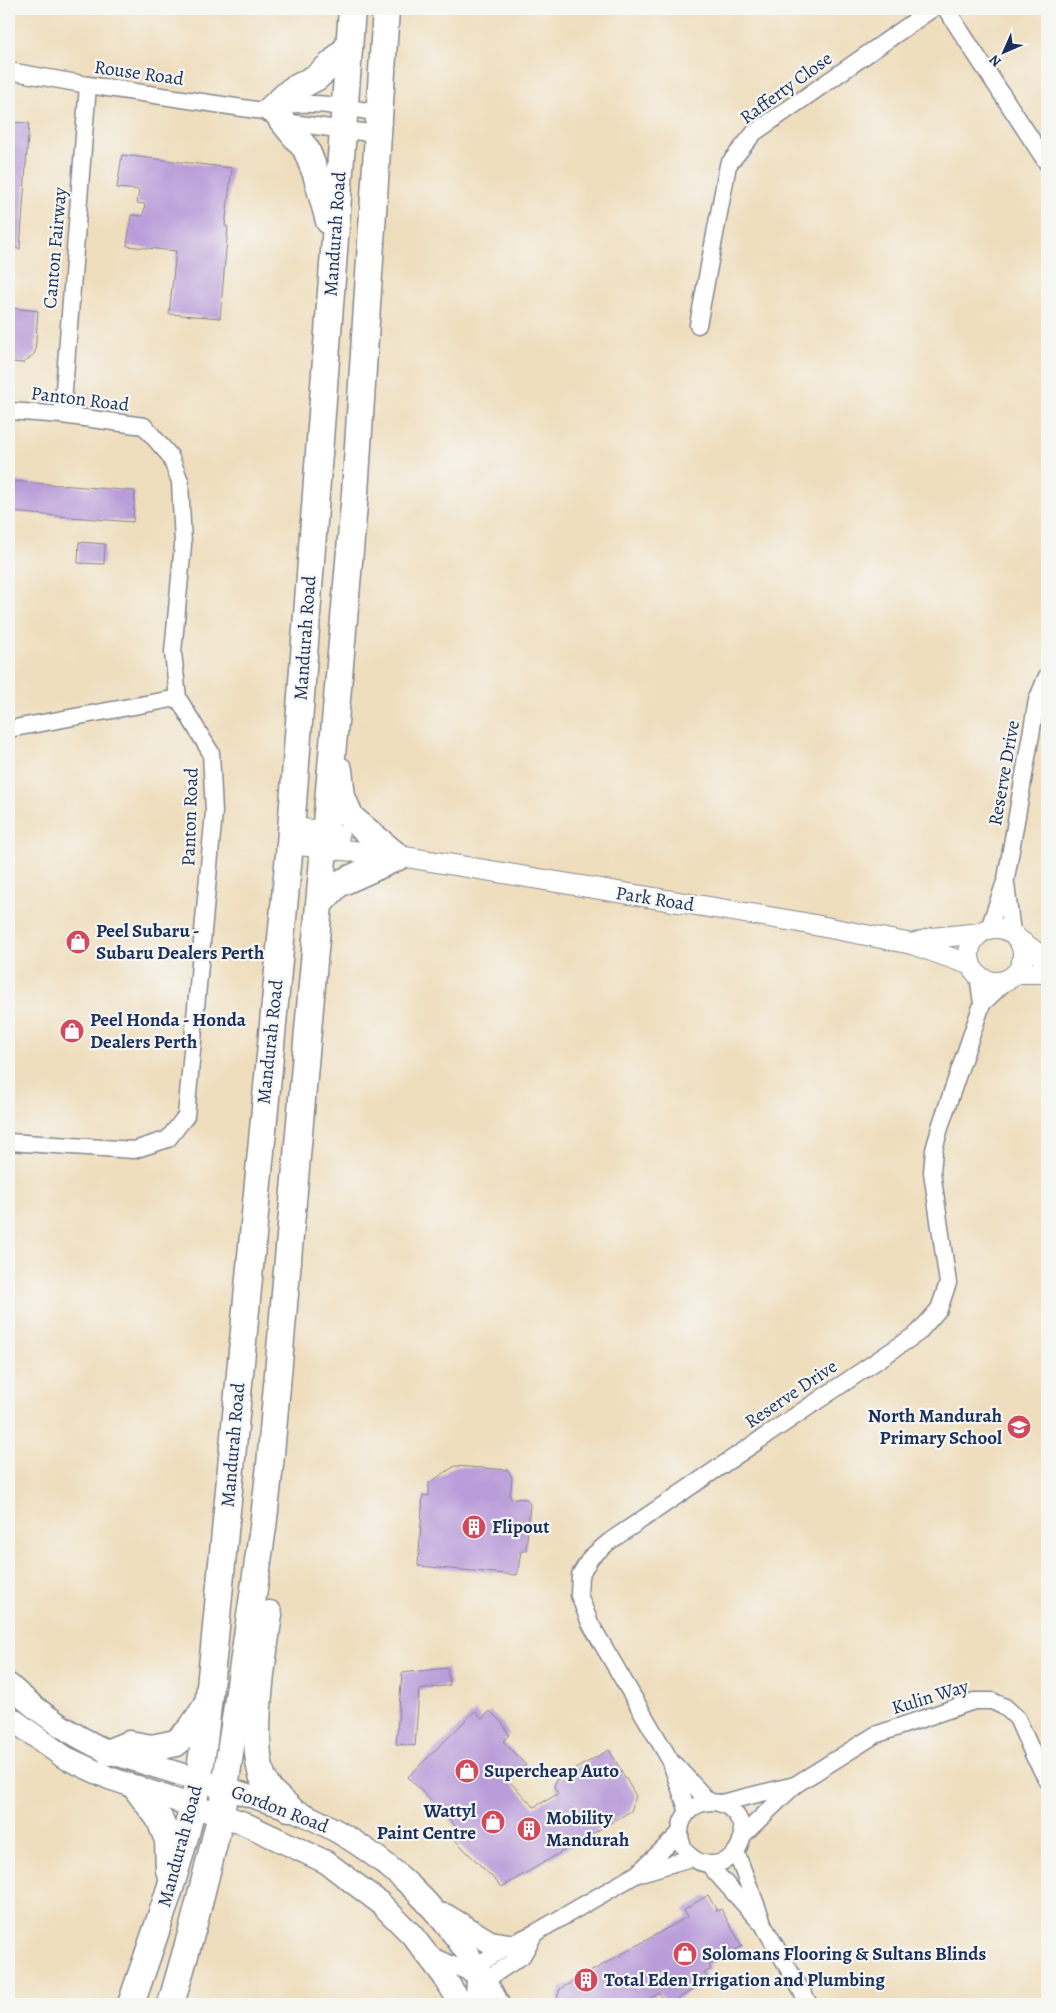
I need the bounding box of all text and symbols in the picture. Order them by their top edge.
north arrow [978,28,1028,78]
street label: Rafferty Close [735,46,837,130]
text: N [985,51,1005,71]
street label: Rouse Road [92,54,186,92]
street label: Mandurah Road [318,170,352,297]
street label: Canton Fairway [37,186,73,310]
street label: Panton Road [29,380,131,418]
street label: Mandurah Road [288,574,322,701]
street label: Reserve Drive [982,718,1026,828]
street label: Panton Road [175,766,205,867]
street label: Park Road [614,880,697,918]
place label: Peel Subaru - Subaru Dealers Perth [96,918,264,966]
shop icon: Peel Subaru - Subaru Dealers Perth [65,929,91,955]
street label: Mandurah Road [251,978,290,1106]
place label: Peel Honda - Honda Dealers Perth [90,1007,247,1055]
shop icon: Peel Honda - Honda Dealers Perth [59,1018,85,1044]
street label: Reserve Drive [740,1353,842,1435]
street label: Mandurah Road [215,1381,251,1508]
place label: North Mandurah Primary School [868,1403,1002,1451]
school or university icon: North Mandurah Primary School [1006,1414,1032,1440]
building icon: Flipout [461,1514,487,1540]
place label: Flipout [492,1514,550,1540]
street label: Kulin Way [888,1673,972,1721]
shop icon: Supercheap Auto [454,1758,480,1784]
place label: Supercheap Auto [484,1758,619,1784]
street label: Gordon Road [228,1779,333,1840]
street label: Mandurah Road [151,1781,209,1910]
place label: Wattyl Paint Centre [377,1798,476,1846]
place label: Mobility Mandurah [546,1805,629,1853]
shop icon: Wattyl Paint Centre [480,1809,506,1835]
building icon: Mobility Mandurah [516,1816,542,1842]
shop icon: Solomans Flooring & Sultans Blinds [672,1941,698,1967]
place label: Solomans Flooring & Sultans Blinds [702,1941,986,1967]
building icon: Total Eden Irrigation and Plumbing [573,1967,599,1993]
place label: Total Eden Irrigation and Plumbing [604,1967,885,1993]

